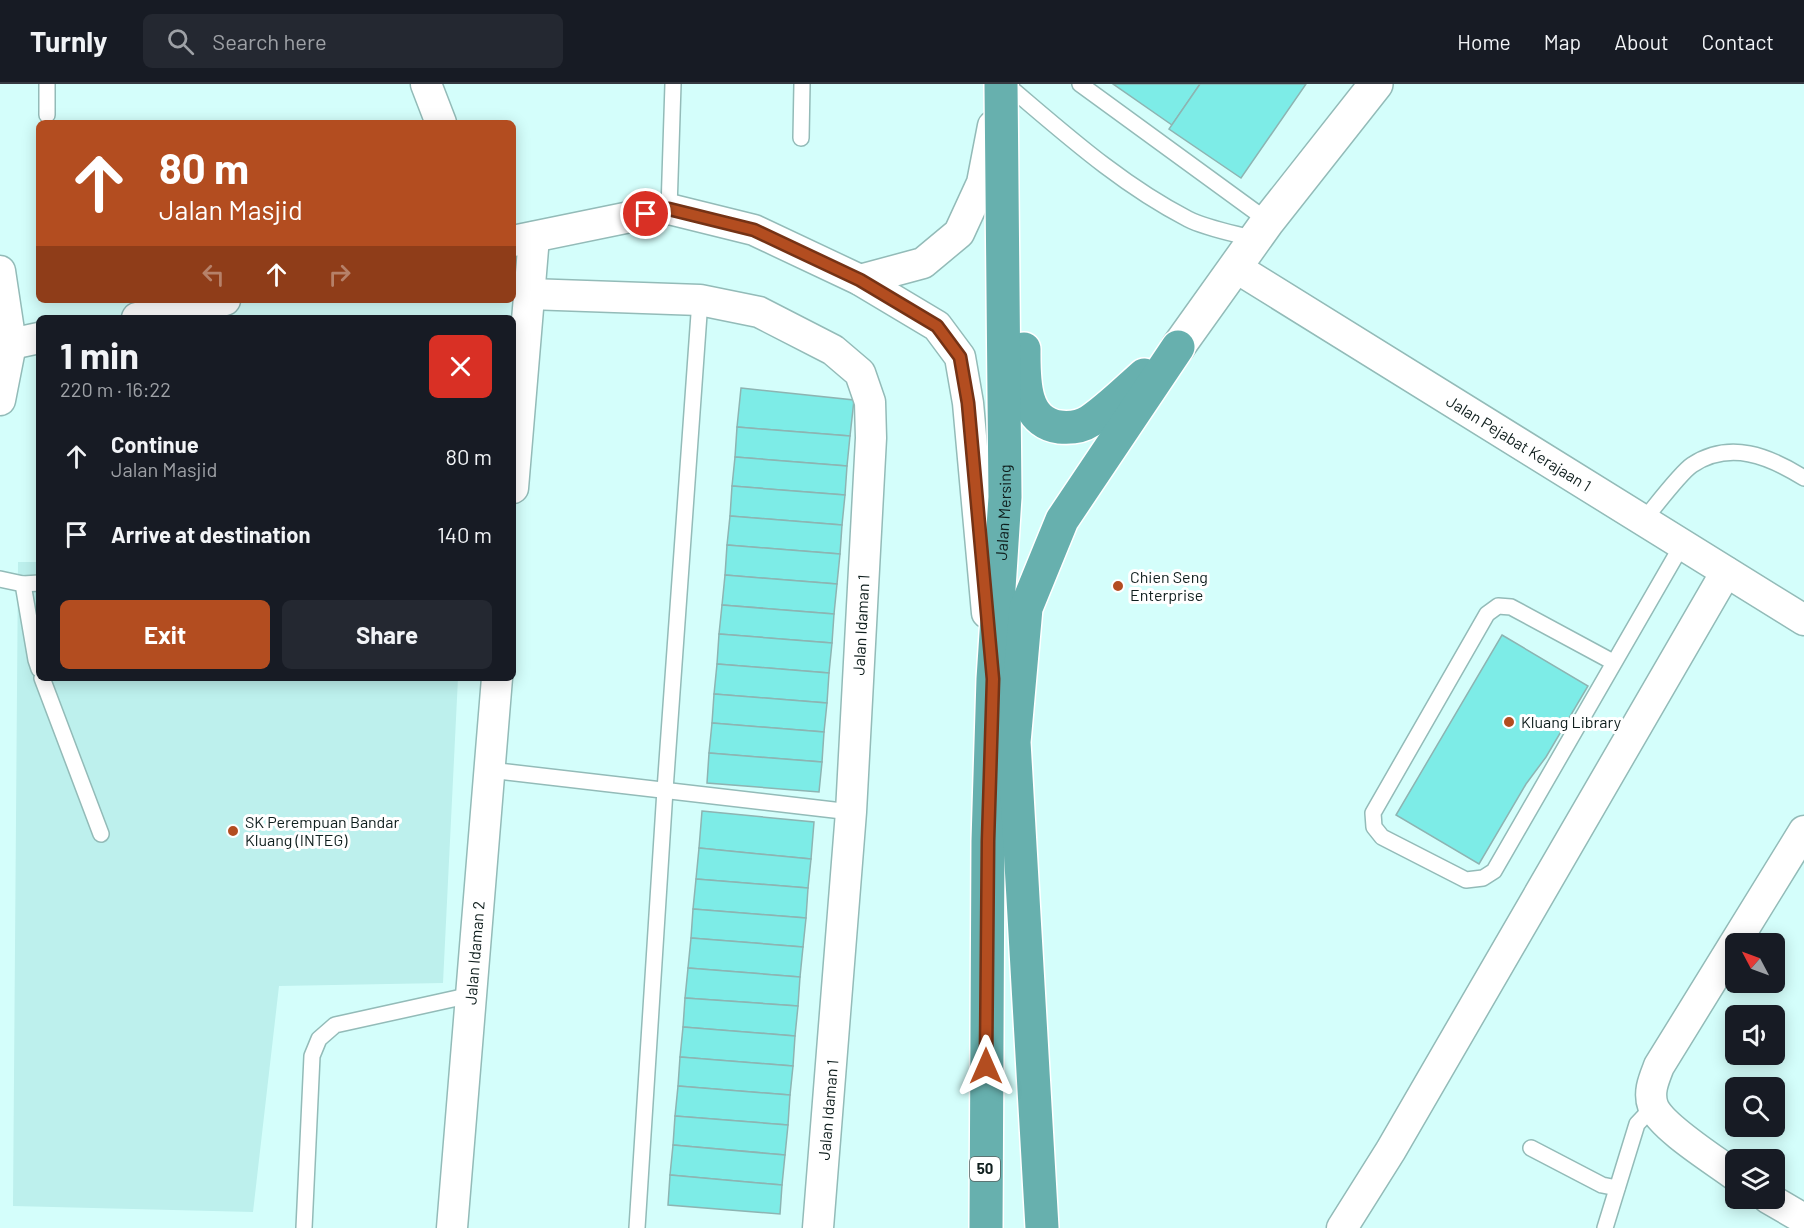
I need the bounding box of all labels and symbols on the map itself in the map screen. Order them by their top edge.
pin [620,188,671,239]
street label: Jalan Pejabat Kerajaan 1 [1443,391,1595,495]
street label: Jalan Mersing [991,464,1014,561]
place label: Chien Seng Enterprise [1130,567,1208,604]
street label: Jalan Idaman 1 [848,574,873,676]
marker: Chien Seng Enterprise [1111,579,1125,593]
place label: Kluang Library [1521,712,1622,731]
marker: Kluang Library [1502,715,1516,729]
place label: SK Perempuan Bandar Kluang (INTEG) [245,812,399,849]
marker: SK Perempuan Bandar Kluang (INTEG) [226,824,240,838]
street label: Jalan Idaman 2 [460,900,488,1006]
north arrow [1725,933,1785,993]
position arrow [954,1034,1018,1098]
street label: Jalan Idaman 1 [814,1059,841,1161]
road number: 50 [970,1157,1000,1181]

